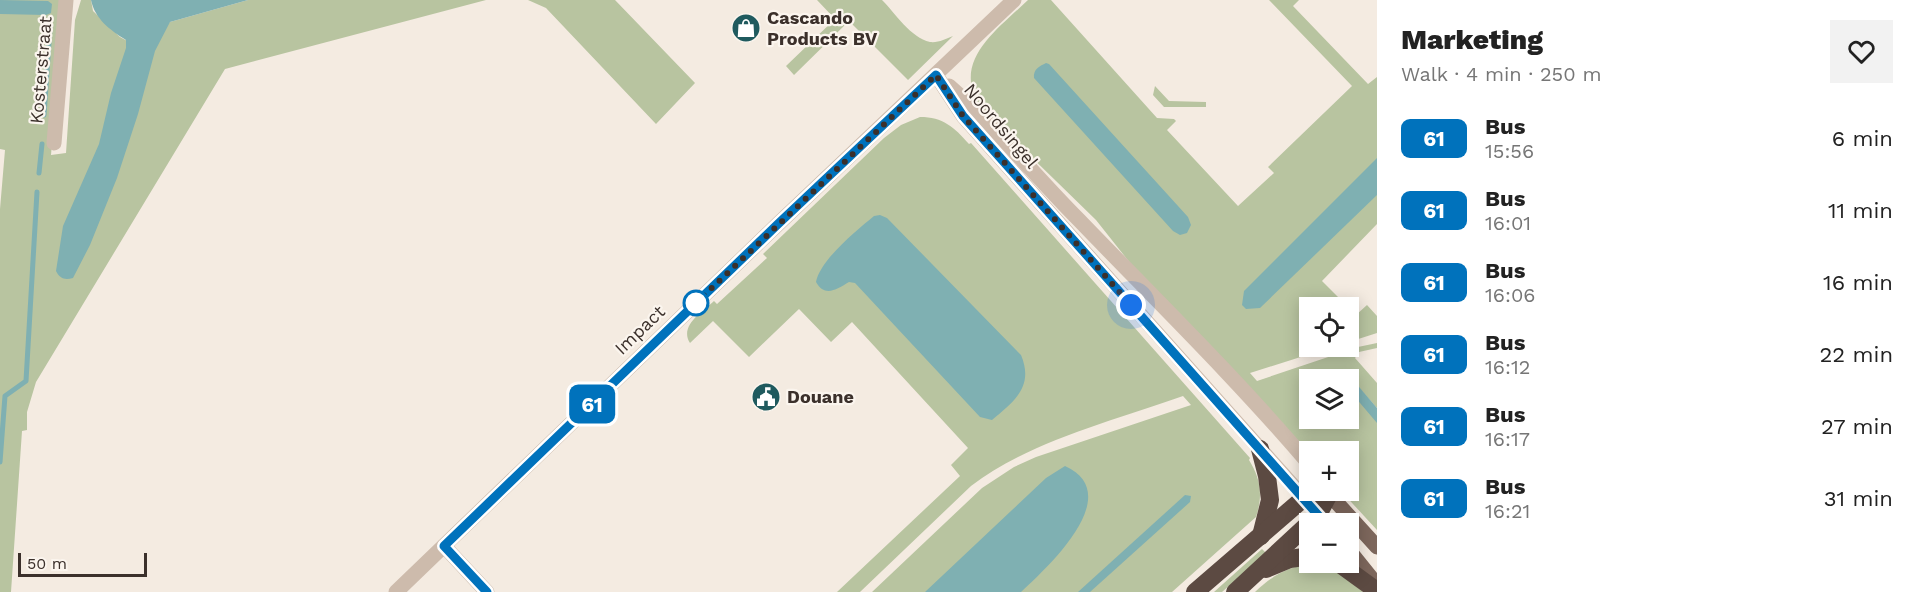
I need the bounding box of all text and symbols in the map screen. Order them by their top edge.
place label: Cascando Products BV [767,7,878,49]
shop icon: Cascando Products BV [730,12,762,44]
street label: Kosterstraat [25,15,56,125]
button: heart [1830,20,1893,83]
text: Marketing [1401,23,1543,56]
text: Walk · 4 min · 250 m [1401,62,1602,86]
street label: Noordsingel [960,79,1043,173]
text: Bus [1485,114,1525,139]
text: 61 [1423,126,1445,151]
text: 6 min [1832,126,1893,151]
text: 15:56 [1485,139,1534,163]
text: Bus [1485,186,1525,211]
text: 61 [1423,198,1445,223]
text: 11 min [1828,198,1893,223]
text: 16:01 [1485,211,1531,235]
text: Bus [1485,258,1525,283]
text: 61 [1423,270,1445,295]
text: 16 min [1823,270,1893,295]
text: 16:06 [1485,283,1535,307]
unlabelled marker [683,290,709,316]
your location [1116,290,1146,320]
map controls [1299,297,1359,573]
button: locate [1299,297,1359,357]
street label: Impact [610,300,669,359]
text: Bus [1485,330,1525,355]
text: 61 [1423,342,1445,367]
text: 22 min [1819,342,1893,367]
text: 16:12 [1485,355,1530,379]
button: layers [1299,369,1359,429]
public building icon: Douane [750,381,782,413]
line badge: 61 [565,384,619,424]
place label: Douane [787,386,854,407]
text: 61 [581,392,603,417]
text: Bus [1485,402,1525,427]
text: 61 [1423,414,1445,439]
text: 27 min [1821,414,1893,439]
text: 16:17 [1485,427,1530,451]
button: + [1299,441,1359,501]
text: Bus [1485,474,1525,499]
text: 61 [1423,486,1445,511]
text: 31 min [1824,486,1893,511]
text: 16:21 [1485,499,1530,523]
button: − [1299,513,1359,573]
scale bar [18,550,147,578]
text: 50 m [27,554,67,573]

